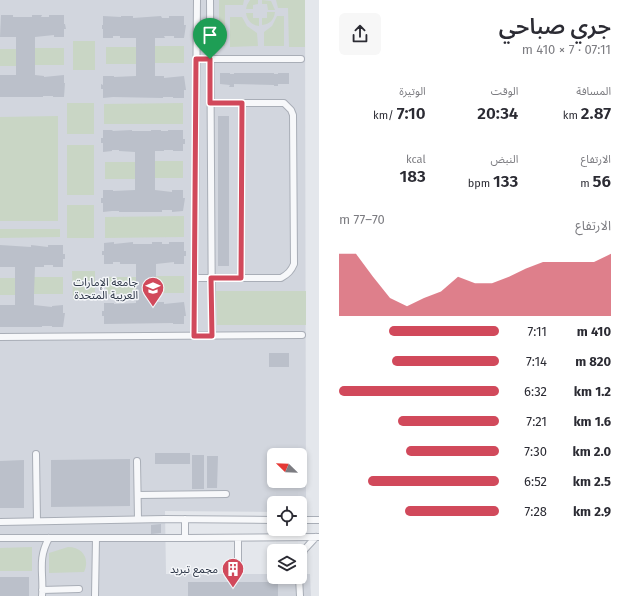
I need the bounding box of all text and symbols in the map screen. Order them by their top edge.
button: share [339,13,381,55]
text: جري صباحي [499,13,611,40]
pin [193,18,227,59]
icon: arrive [199,24,221,46]
text: 07:11 · 7 × 410 m [522,42,611,57]
text: الوتيرة [399,85,426,98]
text: الوقت [491,85,518,98]
text: المسافة [576,85,611,98]
text: 7:10 [397,103,426,124]
text: 20:34 [477,103,518,124]
text: 2.87 [581,103,611,124]
text: /km [373,109,397,122]
text: km [563,109,581,122]
text: kcal [406,153,426,166]
text: النبض [490,153,518,166]
text: الارتفاع [581,153,611,166]
text: 183 [399,166,426,187]
text: 133 [493,171,518,192]
text: 56 [593,171,611,192]
text: bpm [468,177,493,190]
text: m [580,177,593,190]
text: 70–77 m [339,212,385,227]
text: الارتفاع [575,218,611,233]
school or university icon: جامعة الإمارات العربية المتحدة [140,275,166,308]
place label: جامعة الإمارات العربية المتحدة [73,276,139,302]
text: 7:11 [528,324,547,339]
text: 410 m [577,324,611,339]
text: 7:14 [526,354,547,369]
text: 820 m [575,354,611,369]
text: 6:32 [524,384,547,399]
text: 1.2 km [574,384,611,399]
text: 7:21 [526,414,547,429]
text: 1.6 km [573,414,611,429]
text: 7:30 [524,444,547,459]
text: 2.0 km [572,444,611,459]
north arrow [267,448,307,488]
map controls [267,448,307,584]
text: 6:52 [524,474,547,489]
text: 2.5 km [573,474,611,489]
button: locate [267,496,307,536]
text: 7:28 [525,504,547,519]
text: 2.9 km [573,504,611,519]
button: layers [267,544,307,584]
building icon: مجمع تبريد [220,556,246,589]
place label: مجمع تبريد [170,563,218,577]

